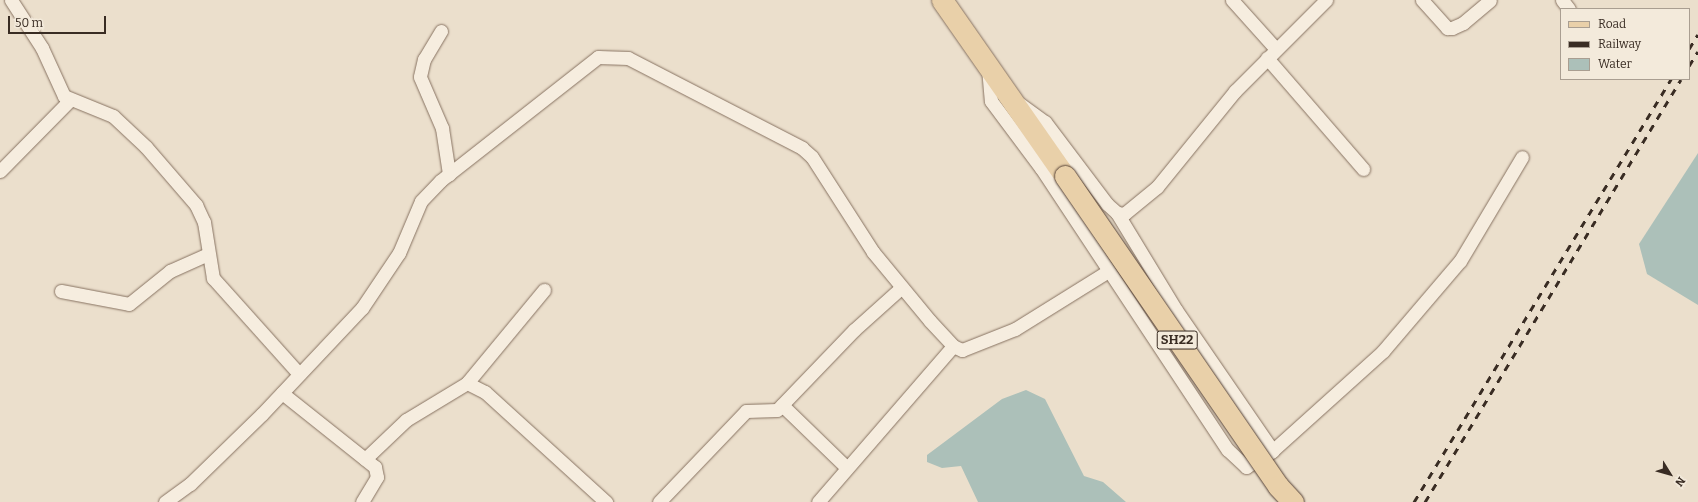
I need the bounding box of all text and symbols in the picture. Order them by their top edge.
scale bar [10,8,108,34]
legend [1560,8,1690,80]
text: 50 m [15,16,43,30]
text: Road [1598,17,1626,31]
text: Railway [1598,37,1641,51]
text: Water [1598,57,1632,71]
road number: SH22 [1156,329,1198,351]
north arrow [1650,454,1690,494]
text: N [1672,474,1688,489]

